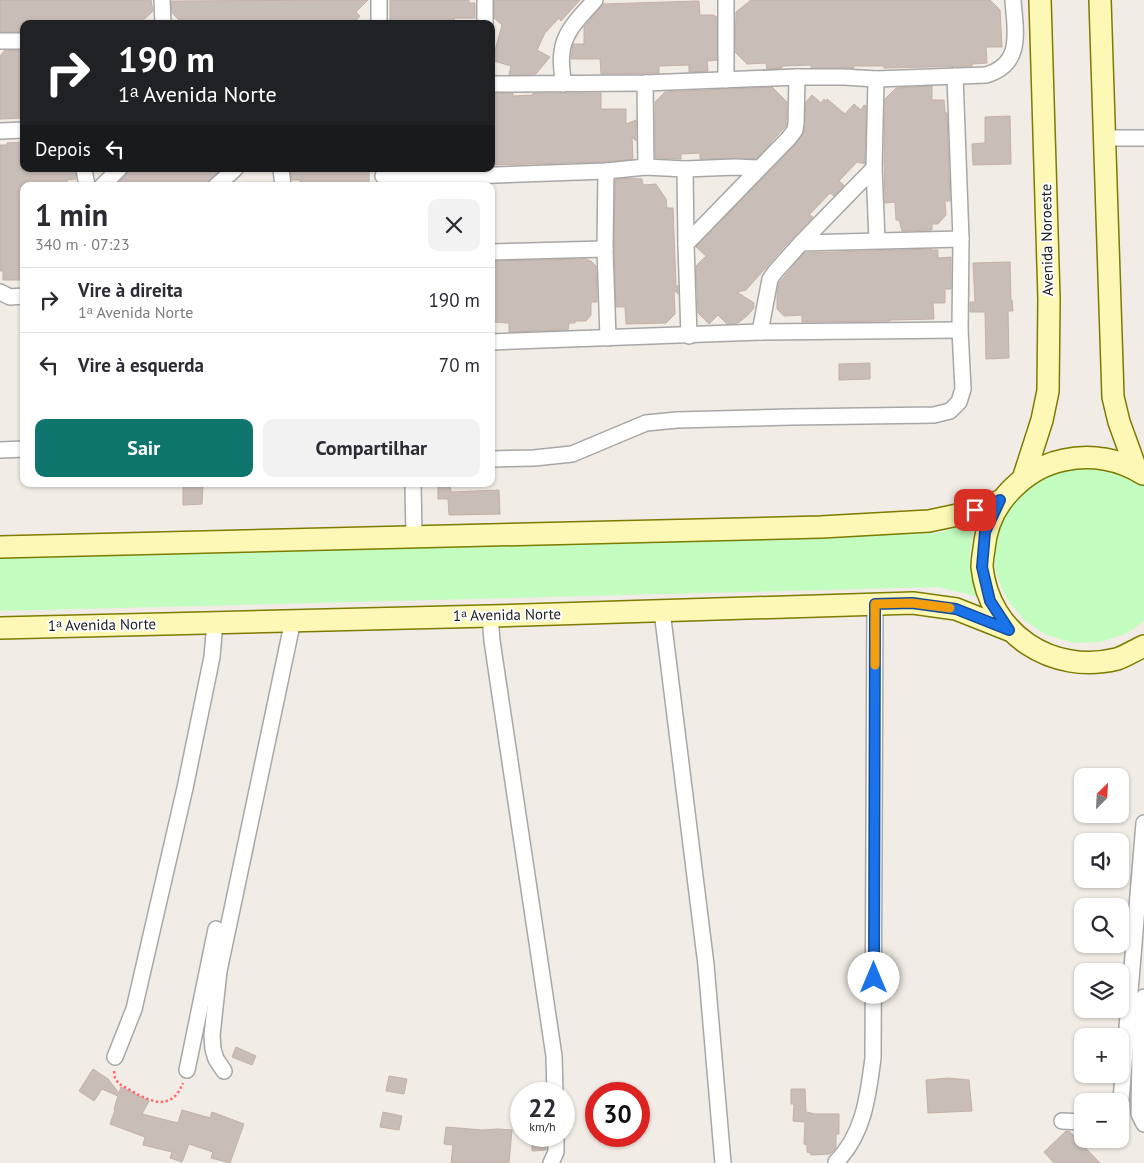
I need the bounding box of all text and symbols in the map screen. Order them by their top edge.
text: 190 m [118,36,215,82]
icon: right [35,40,100,105]
text: 1ᵃ Avenida Norte [118,80,277,108]
icon: left [101,135,129,163]
text: Depois [35,137,91,161]
street label: Avenida Noroeste [1036,184,1057,296]
text: 1 min [35,195,108,234]
button: close [428,199,480,251]
text: 340 m · 07:23 [35,234,130,254]
text: Vire à direita [78,278,183,302]
icon: right [35,286,63,314]
text: 190 m [428,288,480,312]
text: 1ᵃ Avenida Norte [78,302,193,322]
icon: left [35,351,63,379]
text: Vire à esquerda [78,353,204,377]
text: 70 m [439,353,480,377]
button: Sair [35,419,253,477]
button: Compartilhar [263,419,480,477]
pin [954,489,996,531]
icon: arrive [961,496,989,524]
street label: 1ᵃ Avenida Norte [453,604,561,625]
street label: 1ᵃ Avenida Norte [48,614,156,635]
north arrow [1074,768,1129,822]
map controls [1074,768,1129,1148]
button: sound [1074,833,1129,888]
button: search [1074,898,1129,953]
position arrow [847,951,899,1003]
button: layers [1074,963,1129,1018]
button: + [1074,1028,1129,1083]
speed limit sign: 30 [585,1082,650,1147]
text: 22 [528,1092,557,1124]
button: − [1074,1093,1129,1148]
text: km/h [529,1119,556,1134]

